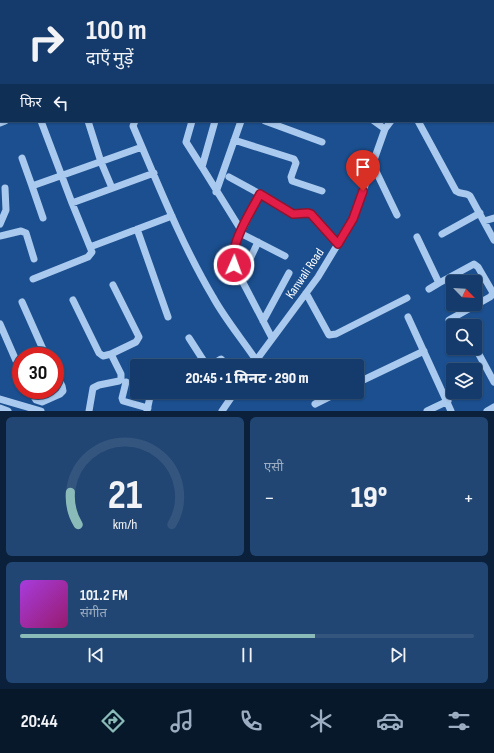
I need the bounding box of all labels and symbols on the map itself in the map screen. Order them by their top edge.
pin [346,150,380,191]
position arrow [213,244,255,286]
street label: Kanwali Road [282,245,327,302]
north arrow [446,275,482,311]
speed limit sign: 30 [12,347,64,399]

